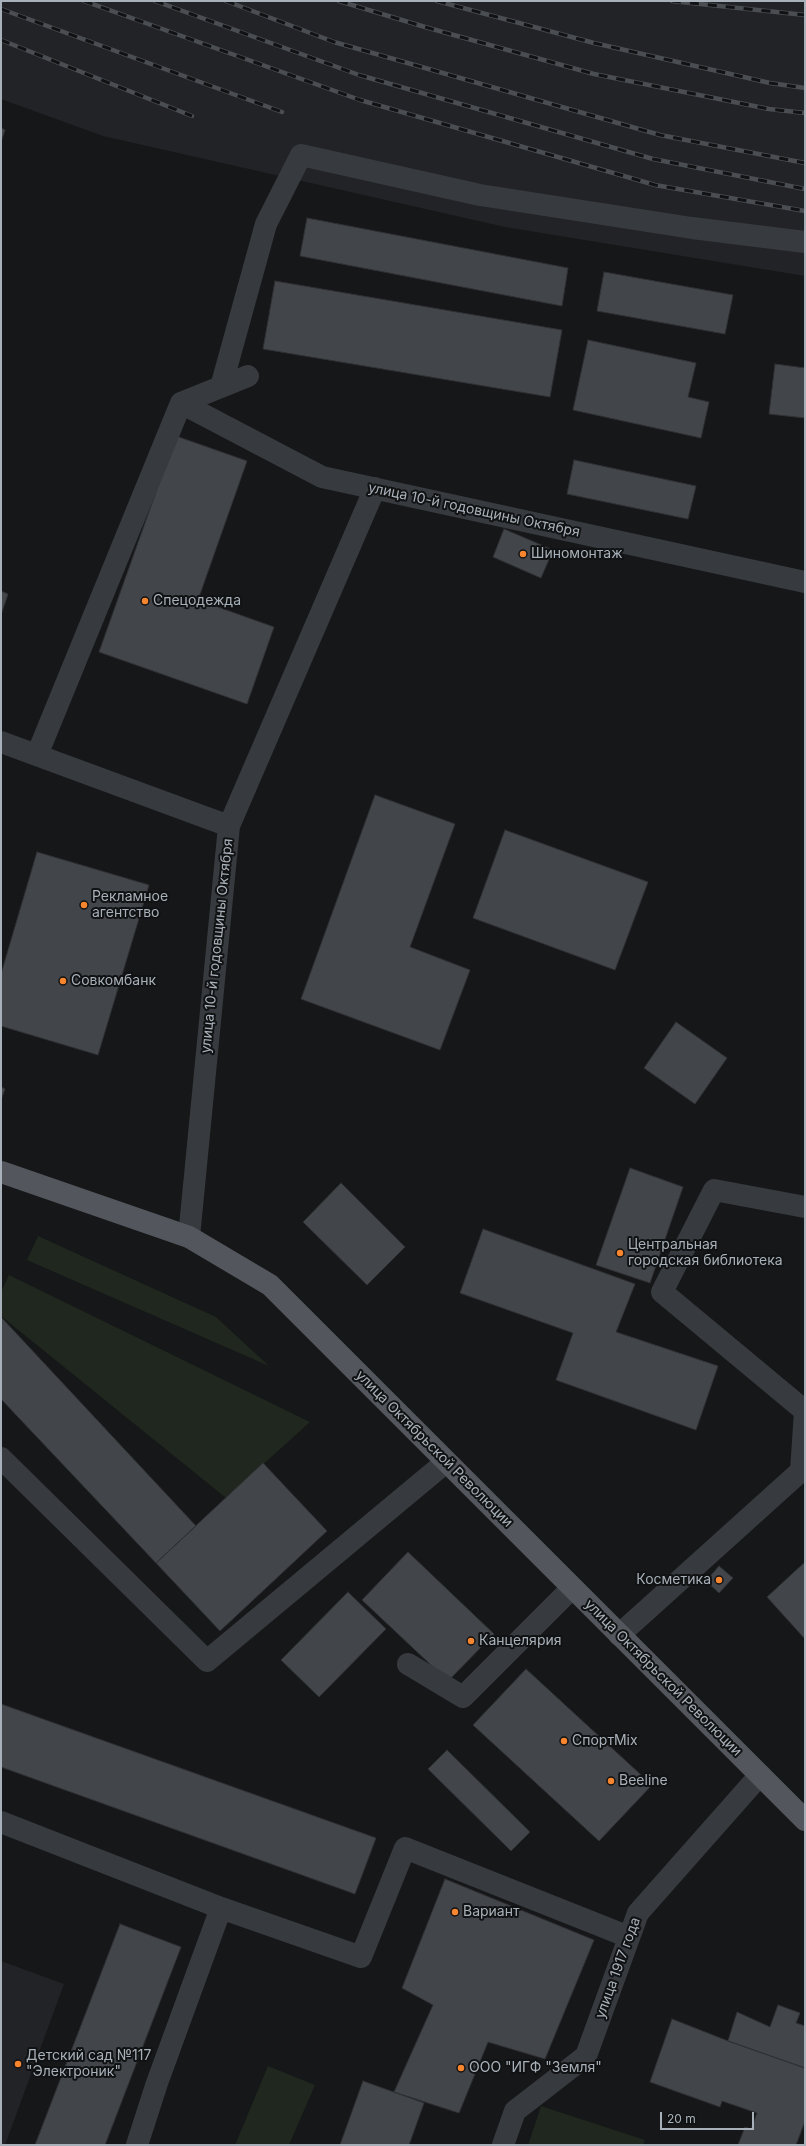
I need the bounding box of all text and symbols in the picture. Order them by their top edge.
street label: улица 10-й годовщины Октября [367,479,581,541]
place label: Шиномонтаж [531,546,623,562]
marker: Шиномонтаж [518,549,528,559]
place label: Спецодежда [153,593,241,609]
marker: Спецодежда [140,596,150,606]
street label: улица 10-й годовщины Октября [197,838,237,1054]
place label: Рекламное агентство [92,889,168,922]
marker: Рекламное агентство [79,900,89,910]
place label: Совкомбанк [71,973,156,989]
marker: Совкомбанк [58,976,68,986]
place label: Центральная городская библиотека [628,1237,783,1270]
marker: Центральная городская библиотека [615,1248,625,1258]
street label: улица Октябрьской Революции [352,1367,516,1531]
place label: Косметика [636,1572,711,1588]
marker: Косметика [714,1575,724,1585]
street label: улица Октябрьской Революции [581,1596,745,1760]
place label: Канцелярия [479,1633,561,1649]
marker: Канцелярия [466,1636,476,1646]
place label: СпортMix [572,1733,638,1749]
marker: СпортMix [559,1736,569,1746]
place label: Beeline [619,1773,668,1789]
marker: Beeline [606,1776,616,1786]
place label: Вариант [463,1904,520,1920]
marker: Вариант [450,1907,460,1917]
street label: улица 1917 года [592,1915,644,2021]
place label: Детский сад №117 "Электроник" [26,2048,151,2080]
marker: Детский сад №117 "Электроник" [13,2059,23,2069]
place label: ООО "ИГФ "Земля" [469,2060,602,2076]
marker: ООО "ИГФ "Земля" [456,2063,466,2073]
scale bar [662,2104,756,2130]
text: 20 m [667,2111,696,2126]

